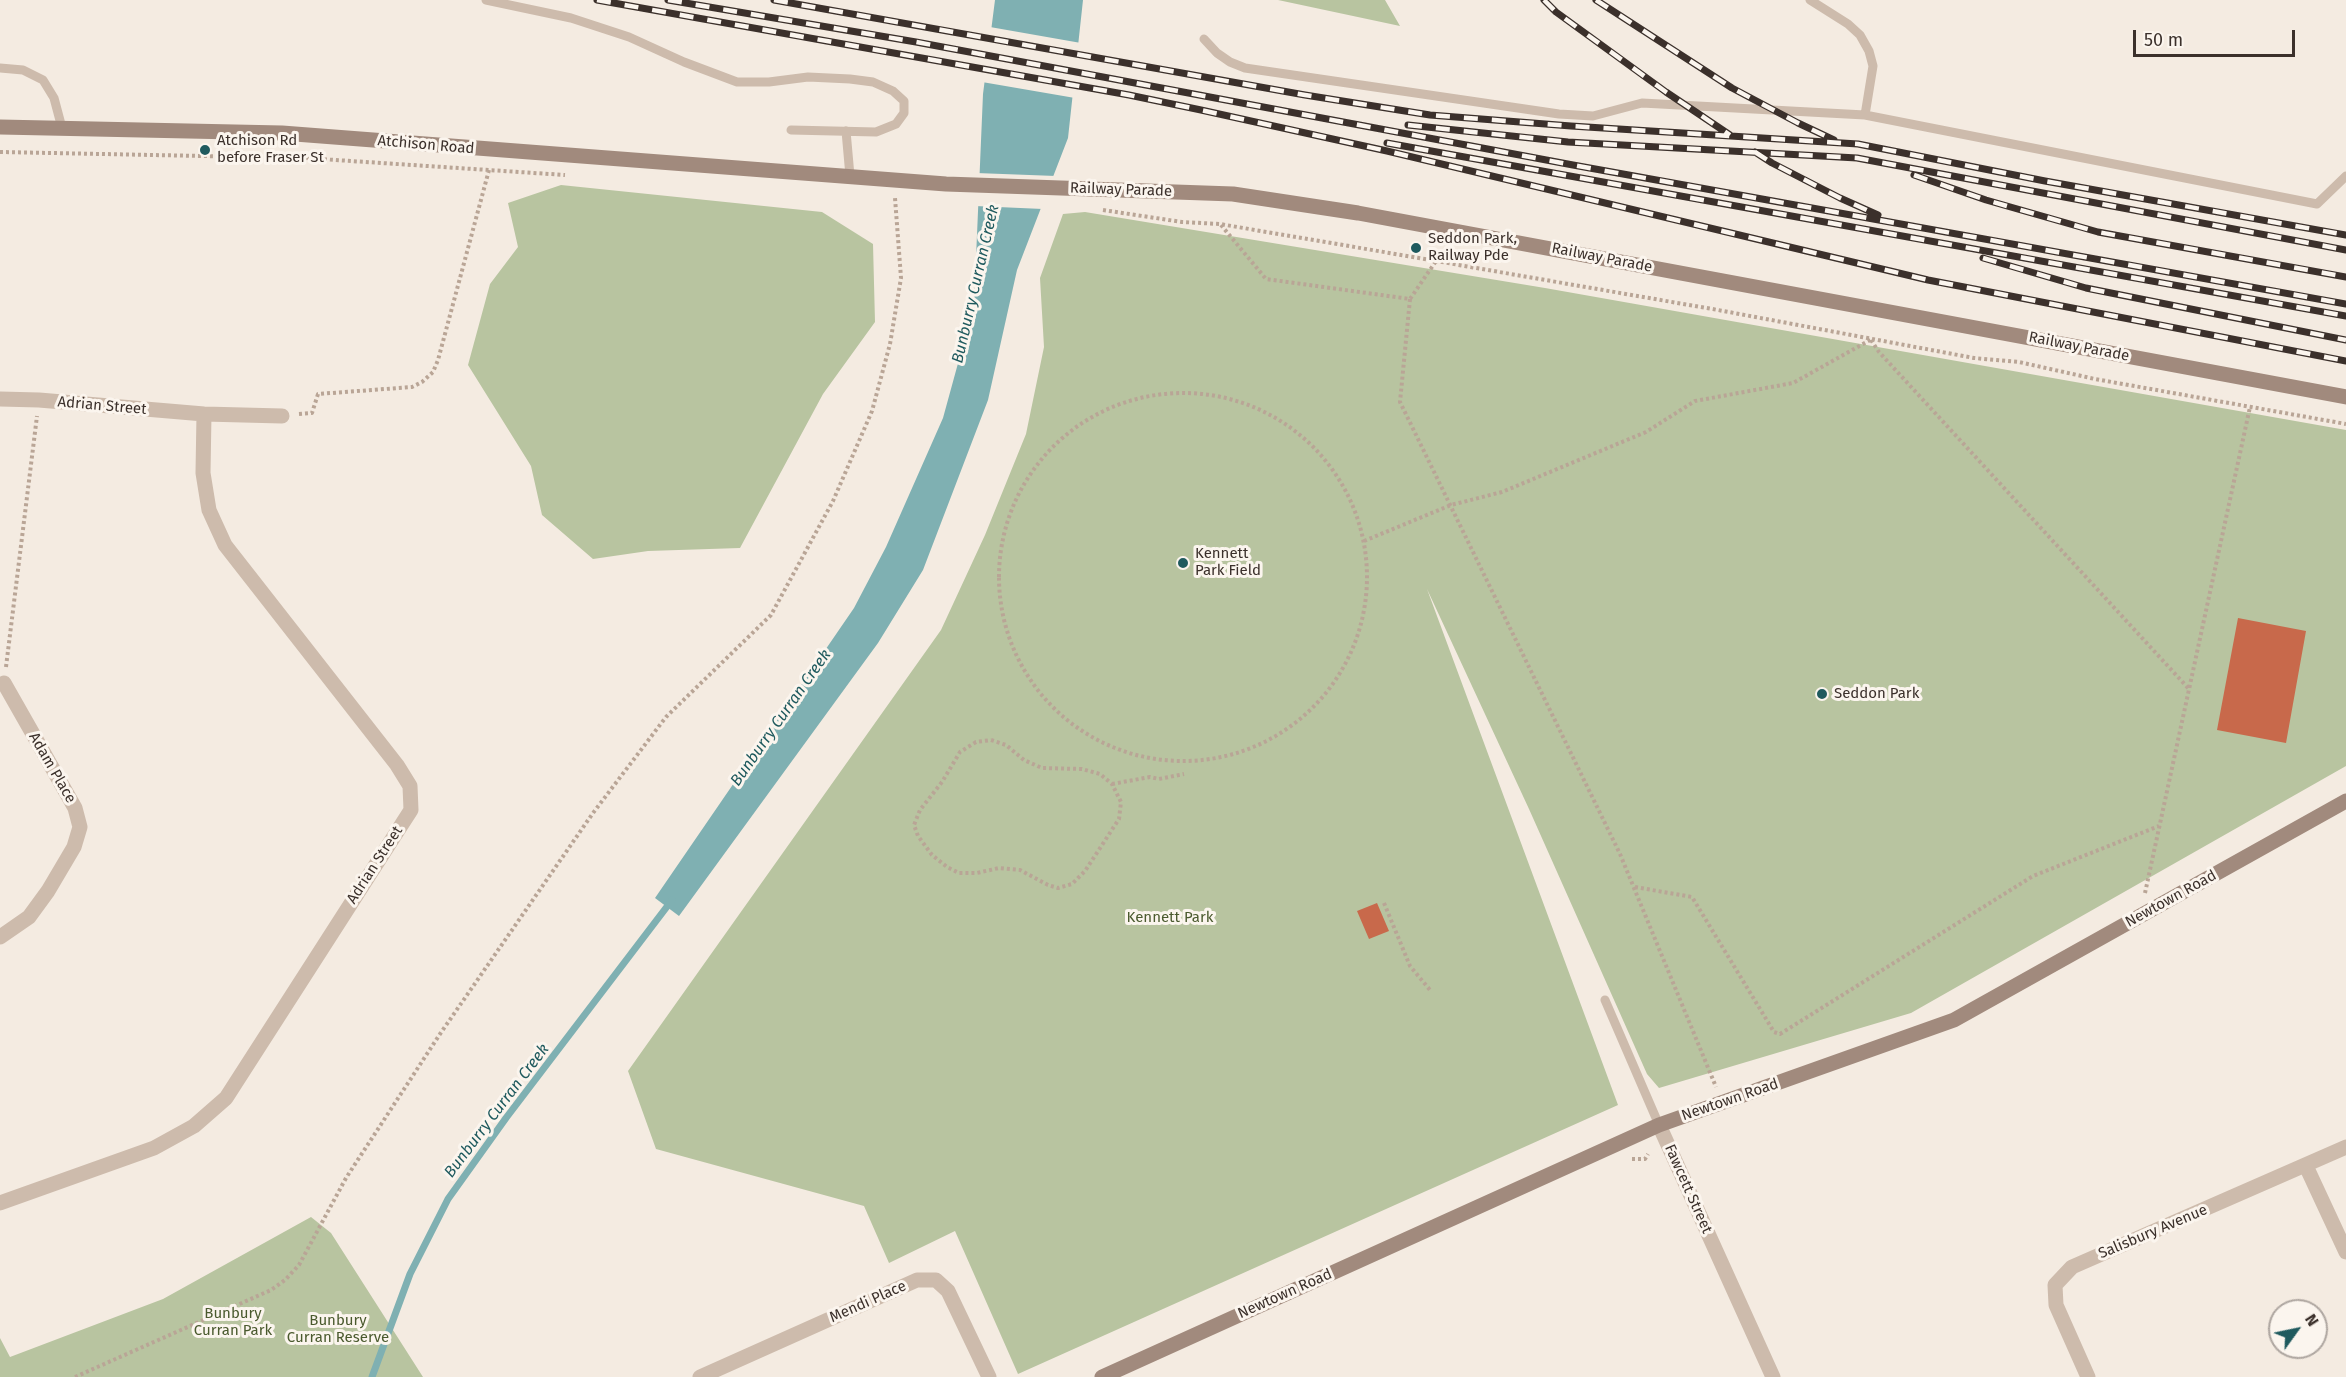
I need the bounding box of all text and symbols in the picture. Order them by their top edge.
scale bar [2136,18,2298,56]
text: 50 m [2144,29,2183,51]
place label: Atchison Rd before Fraser St [217,132,324,167]
street label: Atchison Road [377,132,475,158]
marker: Atchison Rd before Fraser St [198,143,212,157]
street label: Railway Parade [1070,179,1172,201]
water label: Bunburry Curran Creek [948,203,1004,365]
place label: Seddon Park, Railway Pde [1428,230,1517,265]
street label: Railway Parade [1550,239,1654,277]
marker: Seddon Park, Railway Pde [1409,241,1423,255]
street label: Railway Parade [2027,328,2131,366]
street label: Adrian Street [57,393,147,419]
place label: Kennett Park Field [1195,545,1261,580]
marker: Kennett Park Field [1176,556,1190,570]
water label: Bunburry Curran Creek [727,646,835,790]
place label: Seddon Park [1834,685,1919,703]
marker: Seddon Park [1815,687,1829,701]
street label: Adam Place [25,729,79,807]
street label: Adrian Street [343,823,407,907]
street label: Newtown Road [2122,867,2220,931]
park label: Kennett Park [1127,909,1213,927]
water label: Bunburry Curran Creek [441,1040,553,1182]
street label: Newtown Road [1679,1075,1781,1125]
street label: Fawcett Street [1660,1142,1716,1236]
street label: Salisbury Avenue [2096,1201,2210,1263]
street label: Newtown Road [1235,1265,1335,1323]
street label: Mendi Place [827,1277,909,1327]
north arrow [2268,1299,2328,1359]
park label: Bunbury Curran Park [194,1305,272,1340]
text: N [2301,1310,2323,1330]
park label: Bunbury Curran Reserve [287,1312,389,1347]

